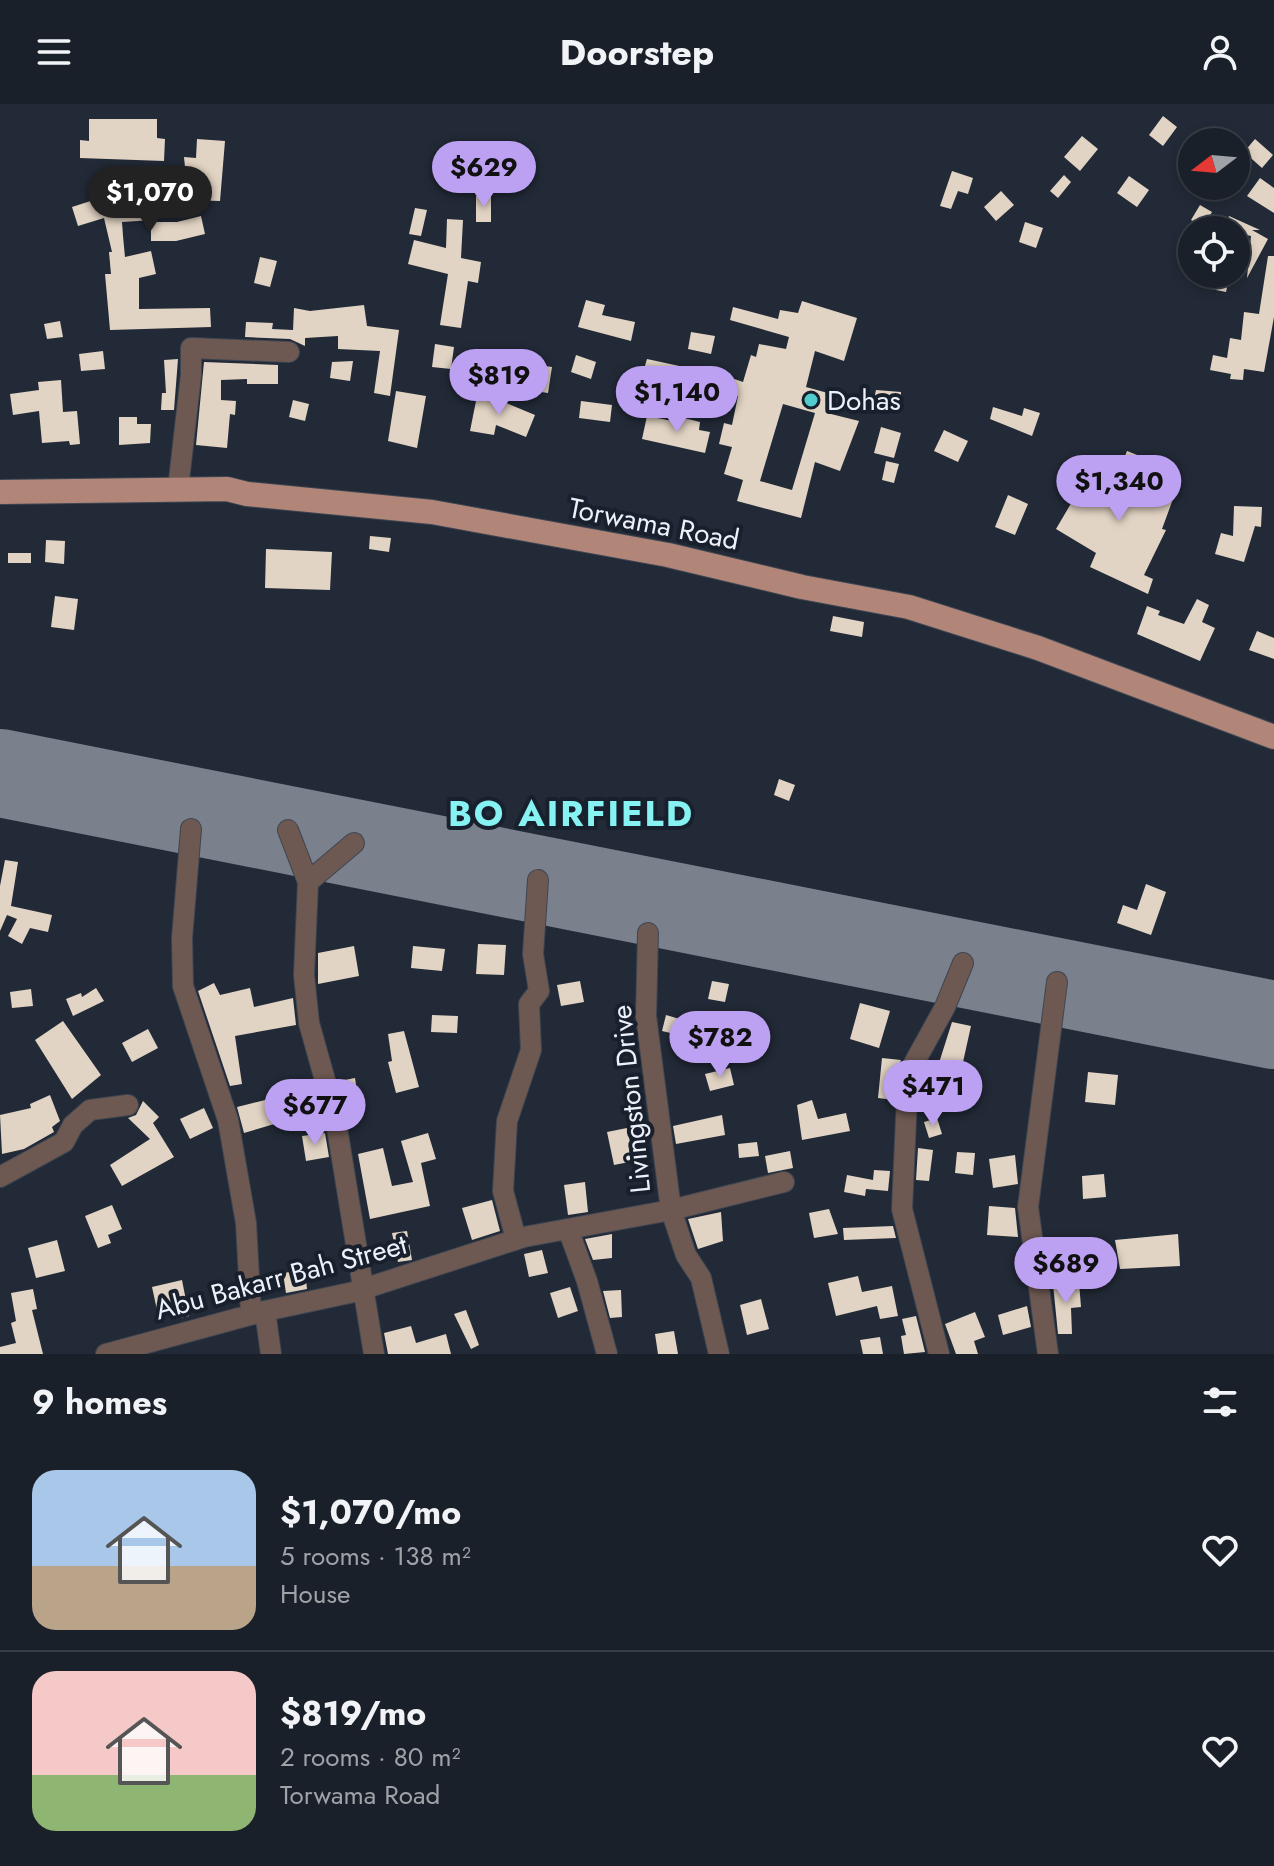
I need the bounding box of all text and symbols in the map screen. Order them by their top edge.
text: Doorstep [560,26,714,78]
icon: menu [32,30,76,74]
icon: person [1198,30,1242,74]
north arrow [1178,128,1250,200]
map controls [1178,128,1250,288]
pin: $629 [437,141,531,209]
text: $629 [450,148,518,186]
pin: $1,070 [85,166,215,234]
text: $1,070 [106,173,194,211]
button: locate [1178,216,1250,288]
pin: $819 [452,349,546,417]
text: $819 [467,356,531,394]
pin: $1,140 [612,366,742,434]
text: $1,140 [634,373,720,411]
place label: Dohas [827,380,901,421]
marker: Dohas [802,391,820,409]
pin: $1,340 [1054,455,1184,523]
text: $1,340 [1074,462,1164,500]
street label: Torwama Road [565,487,743,561]
district label: BO AIRFIELD [448,787,694,839]
street label: Livingston Drive [601,1003,661,1195]
pin: $782 [673,1011,767,1079]
text: $782 [687,1018,753,1056]
pin: $471 [886,1060,980,1128]
text: $471 [901,1067,965,1105]
pin: $677 [268,1079,362,1147]
text: $677 [283,1086,347,1124]
street label: Abu Bakarr Bah Street [151,1224,412,1330]
pin: $689 [1019,1237,1113,1305]
text: $689 [1032,1244,1100,1282]
text: 9 homes [32,1378,167,1427]
icon: filters [1198,1380,1242,1424]
text: $1,070/mo [280,1488,461,1537]
icon: home [96,1502,192,1598]
icon: heart [1198,1528,1242,1572]
text: 5 rooms · 138 m² [280,1537,471,1575]
text: House [280,1575,350,1613]
text: $819/mo [280,1689,426,1738]
icon: home [96,1703,192,1799]
icon: heart [1198,1729,1242,1773]
text: 2 rooms · 80 m² [280,1738,461,1776]
text: Torwama Road [280,1776,440,1814]

